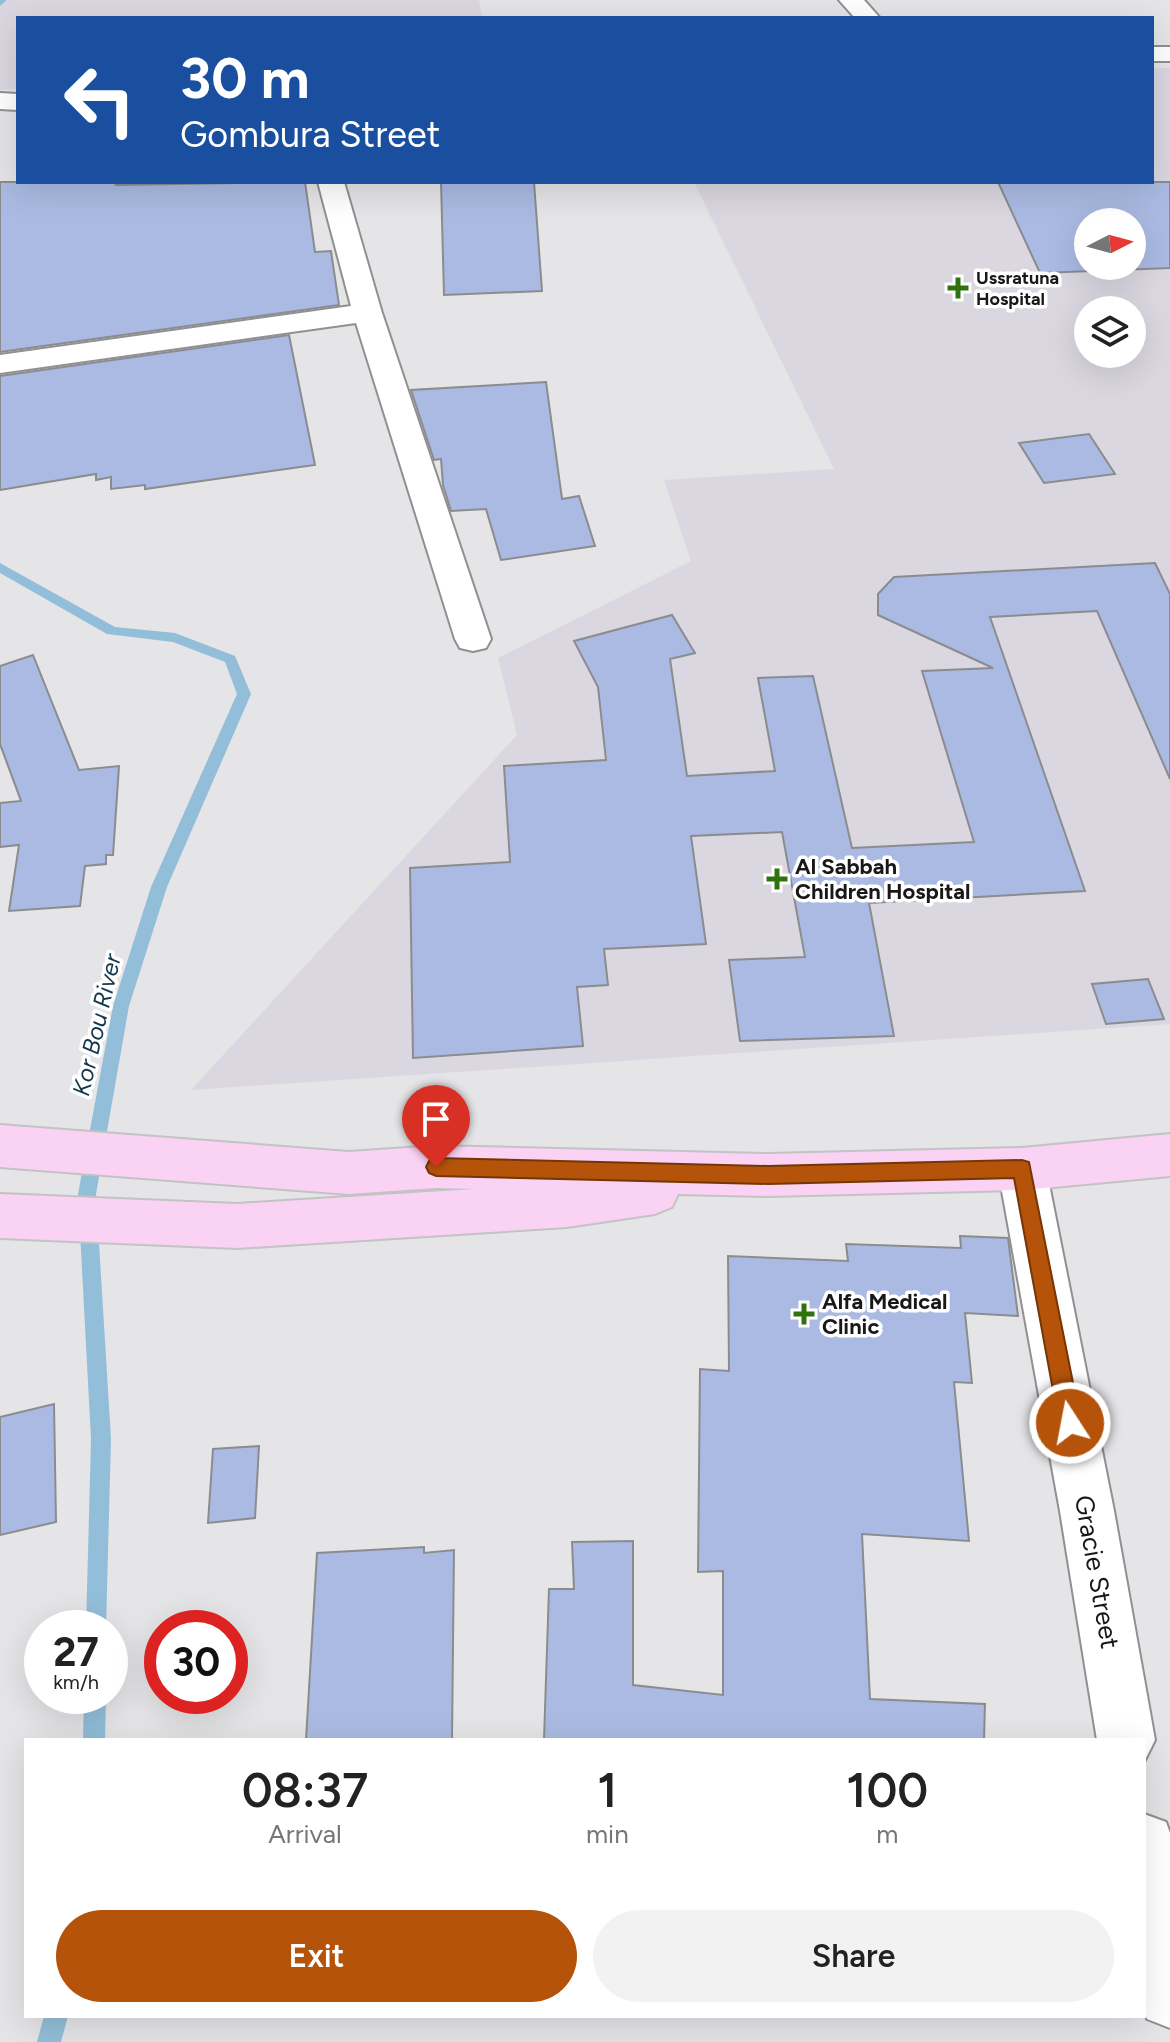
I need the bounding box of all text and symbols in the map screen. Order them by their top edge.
text: 30 m [180,45,310,112]
icon: left [48,48,152,152]
text: Gombura Street [180,113,440,156]
north arrow [1074,208,1146,280]
map controls [1074,208,1146,368]
place label: Ussratuna Hospital [976,267,1059,310]
marker: Ussratuna Hospital [947,277,969,299]
button: layers [1074,296,1146,368]
place label: Al Sabbah Children Hospital [795,853,970,905]
marker: Al Sabbah Children Hospital [766,868,788,890]
water label: Kor Bou River [66,950,127,1099]
pin [402,1085,470,1167]
icon: arrive [414,1097,458,1141]
place label: Alfa Medical Clinic [822,1288,948,1340]
marker: Alfa Medical Clinic [793,1303,815,1325]
position arrow [1028,1381,1112,1465]
street label: Gracie Street [1068,1493,1126,1651]
speed limit sign: 30 [144,1610,248,1714]
text: 27 [53,1628,99,1676]
text: km/h [53,1670,99,1694]
text: 08:37 [242,1761,368,1819]
text: 1 [597,1761,617,1819]
text: 100 [846,1761,928,1819]
text: Arrival [268,1818,342,1850]
text: min [586,1818,629,1850]
text: m [876,1818,898,1850]
button: Exit [56,1910,577,2002]
button: Share [593,1910,1114,2002]

